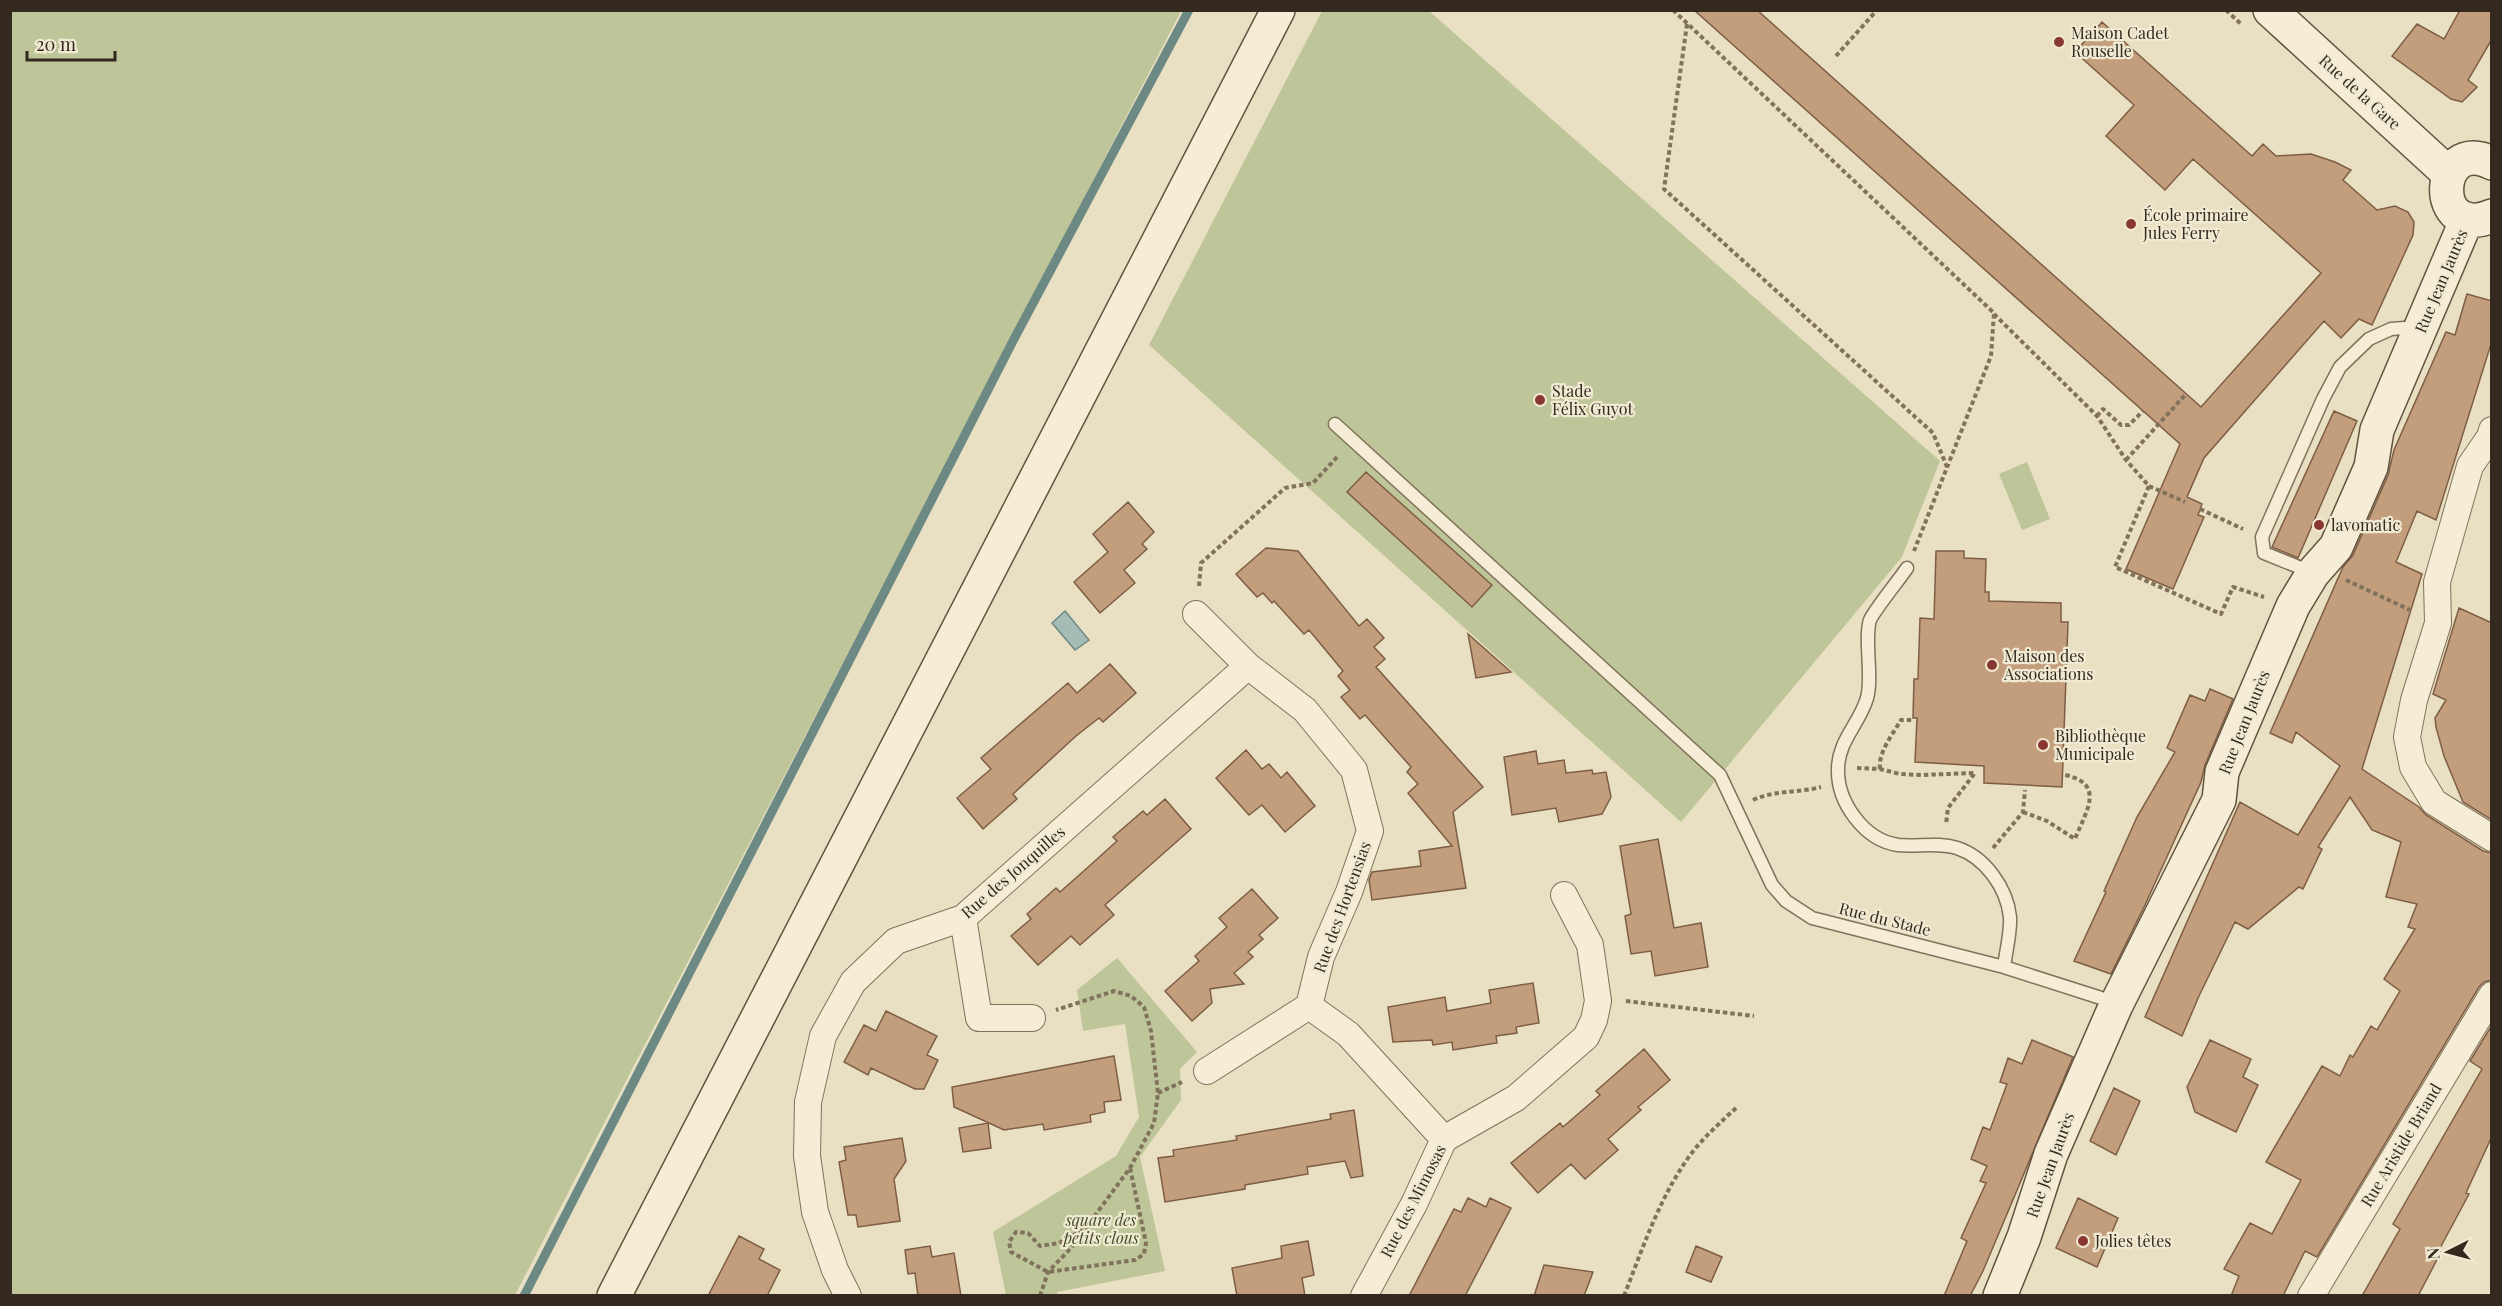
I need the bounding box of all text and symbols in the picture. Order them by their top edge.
place label: Maison Cadet Rouselle [2071,22,2169,61]
scale bar [27,24,116,62]
text: 20 m [36,32,76,56]
marker: Maison Cadet Rouselle [2052,35,2066,49]
street label: Rue de la Gare [2315,49,2406,134]
place label: École primaire Jules Ferry [2142,204,2249,243]
marker: École primaire Jules Ferry [2124,217,2138,231]
street label: Rue Jean Jaurès [2409,226,2472,336]
place label: Stade Félix Guyot [1552,380,1633,419]
marker: Stade Félix Guyot [1533,393,1547,407]
place label: lavomatic [2331,514,2400,535]
marker: lavomatic [2312,518,2326,532]
place label: Maison des Associations [2003,645,2093,684]
marker: Maison des Associations [1985,658,1999,672]
street label: Rue Jean Jaurès [2213,667,2274,777]
place label: Bibliothèque Municipale [2055,725,2146,764]
marker: Bibliothèque Municipale [2036,738,2050,752]
street label: Rue des Jonquilles [956,821,1069,922]
street label: Rue des Hortensias [1308,838,1375,975]
street label: Rue du Stade [1837,897,1933,940]
street label: Rue Aristide Briand [2355,1079,2446,1210]
street label: Rue Jean Jaurès [2021,1109,2078,1220]
street label: Rue des Mimosas [1375,1141,1450,1261]
park label: square des petits clous [1061,1209,1139,1248]
north arrow [2418,1222,2478,1282]
place label: Jolies têtes [2094,1230,2172,1251]
marker: Jolies têtes [2076,1234,2090,1248]
text: N [2421,1246,2444,1260]

